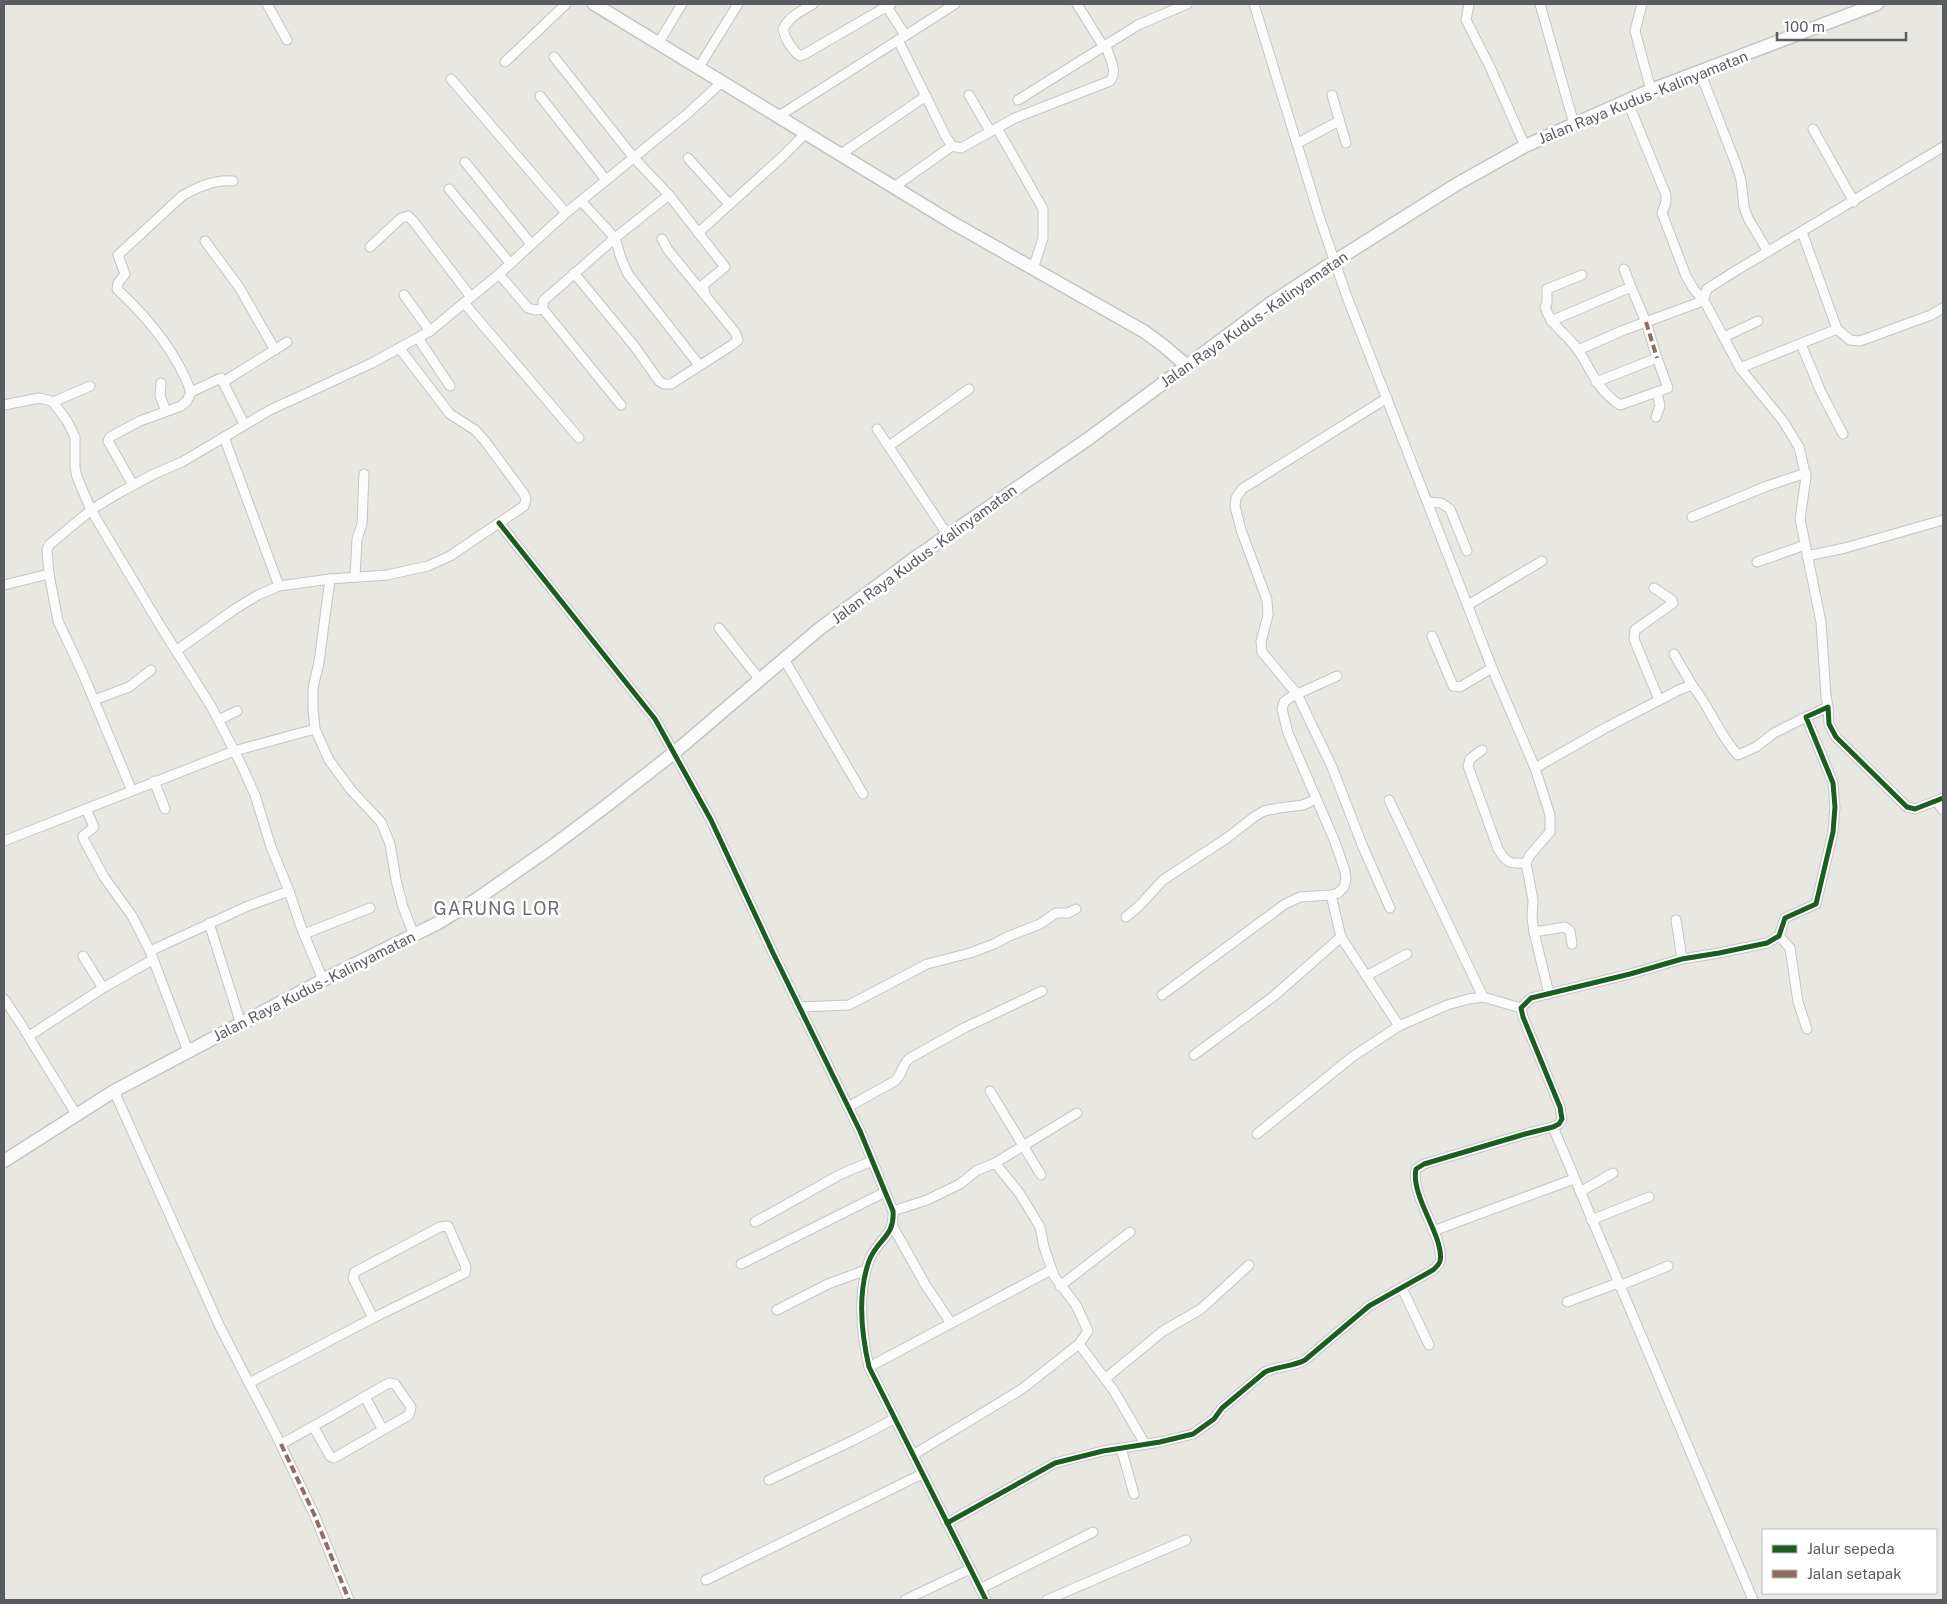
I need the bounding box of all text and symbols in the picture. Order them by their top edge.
scale bar [1777,10,1906,42]
text: 100 m [1784,18,1825,35]
street label: Jalan Raya Kudus - Kalinyamatan [1536,47,1750,147]
street label: Jalan Raya Kudus - Kalinyamatan [1157,248,1351,390]
street label: Jalan Raya Kudus - Kalinyamatan [828,481,1020,627]
district label: GARUNG LOR [433,898,561,919]
street label: Jalan Raya Kudus - Kalinyamatan [210,927,418,1045]
legend [1762,1529,1937,1594]
text: Jalur sepeda [1807,1540,1895,1557]
text: Jalan setapak [1807,1565,1902,1582]

